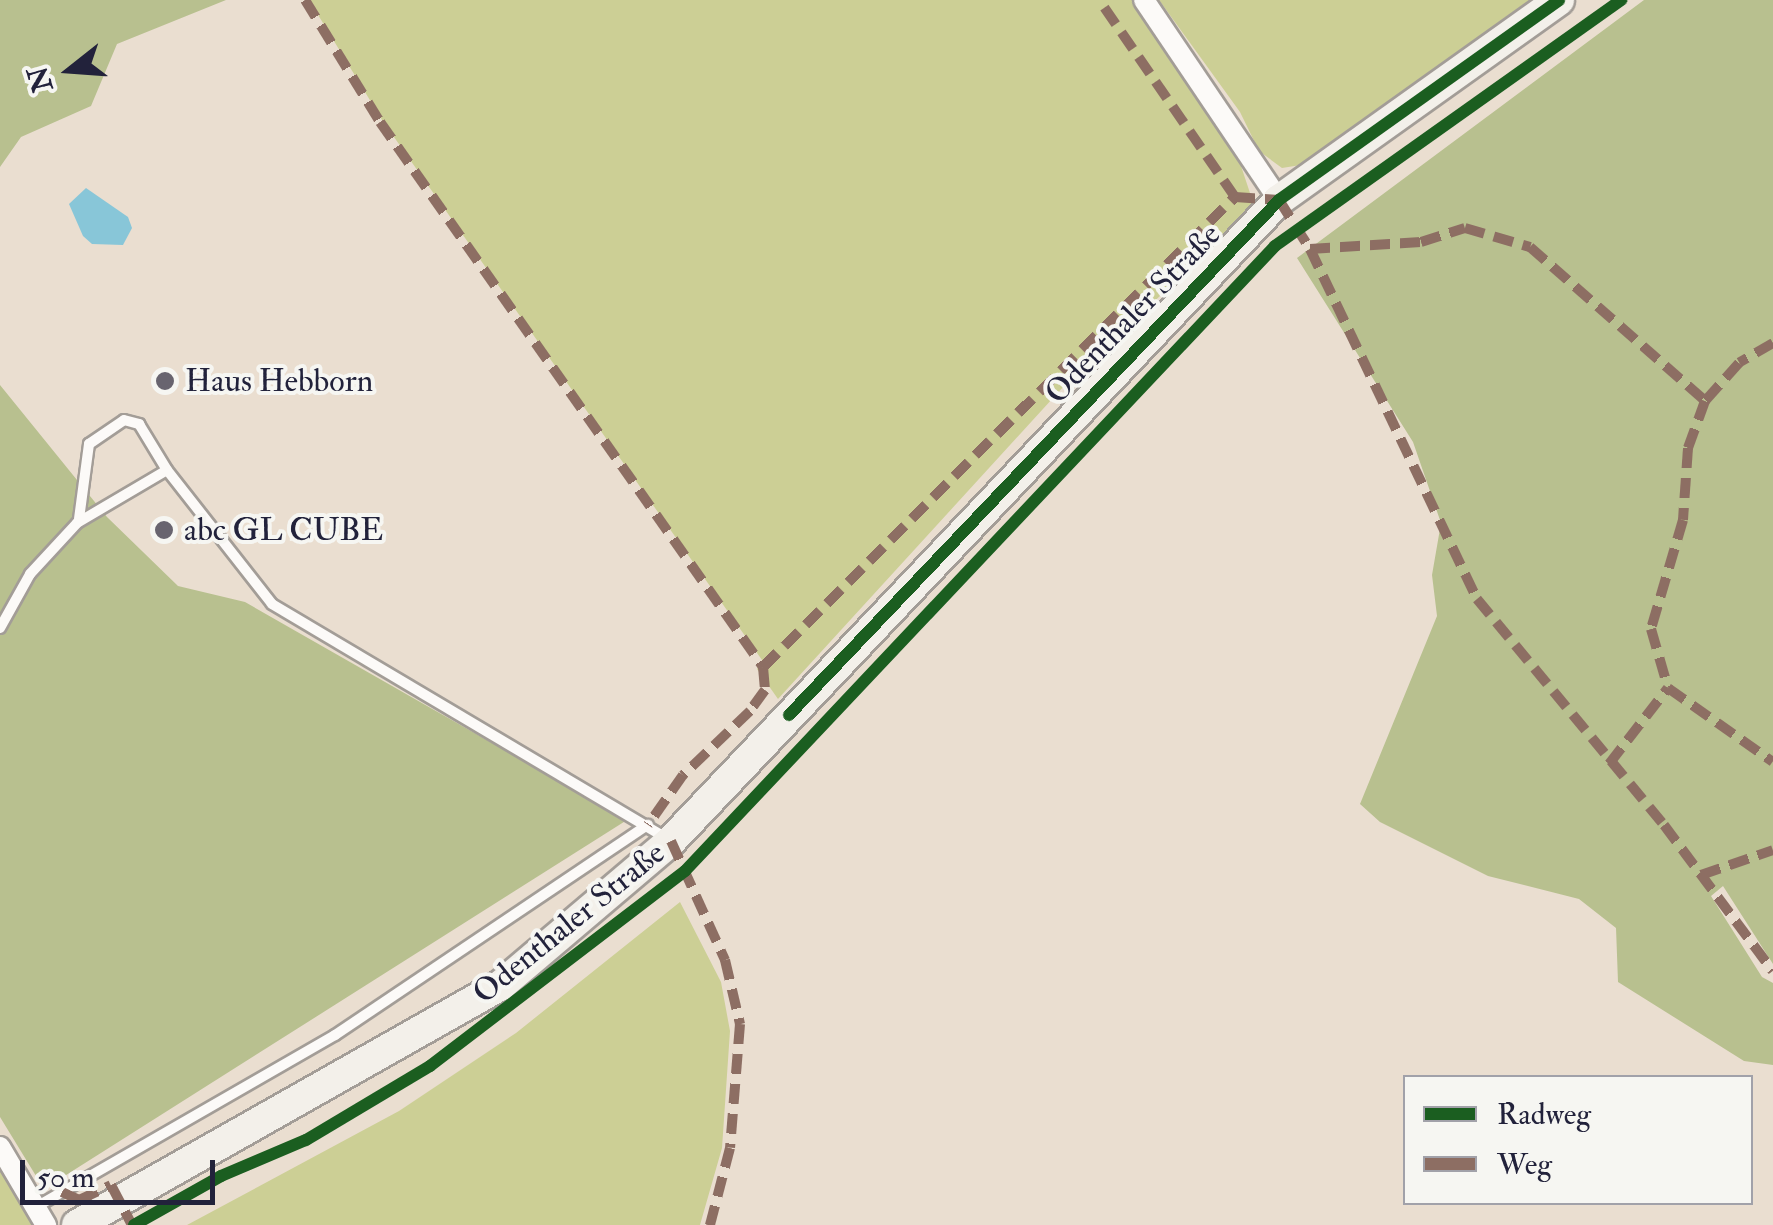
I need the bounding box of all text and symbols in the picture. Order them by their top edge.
north arrow [20,20,120,120]
text: N [20,62,61,96]
street label: Odenthaler Straße [1037,216,1229,412]
place label: Haus Hebborn [185,362,373,400]
marker: Haus Hebborn [154,370,176,392]
place label: abc GL CUBE [184,511,383,549]
marker: abc GL CUBE [153,519,175,541]
street label: Odenthaler Straße [465,834,673,1012]
legend [1403,1075,1753,1205]
text: Radweg [1497,1096,1591,1133]
scale bar [25,1140,220,1202]
text: Weg [1497,1146,1552,1183]
text: 50 m [37,1159,95,1196]

